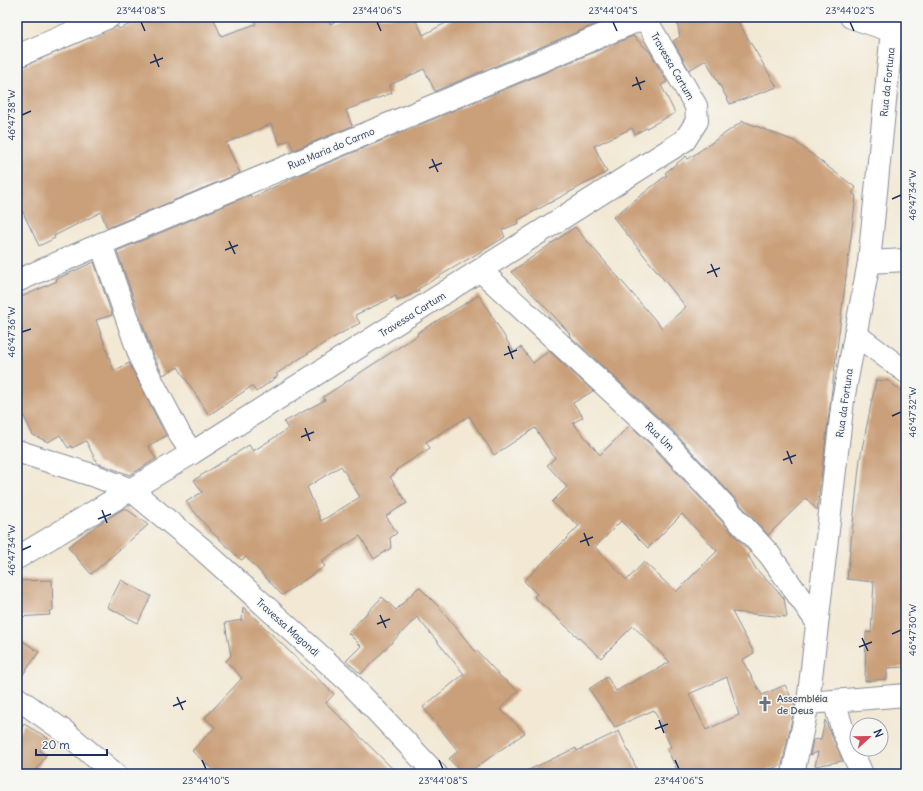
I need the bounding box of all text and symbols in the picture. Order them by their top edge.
text: 23°44'08"S [116,4,166,17]
text: 23°44'06"S [352,4,402,17]
text: 23°44'04"S [588,4,638,17]
text: 23°44'02"S [826,4,875,17]
street label: Travessa Cartum [648,30,697,103]
street label: Rua da Fortuna [877,46,898,117]
text: 46°47'38"W [5,89,18,141]
street label: Rua Maria do Carmo [286,124,377,173]
text: 46°47'34"W [906,169,919,221]
street label: Travessa Cartum [377,289,448,340]
text: 46°47'36"W [5,306,18,358]
street label: Rua da Fortuna [833,367,856,439]
text: 46°47'32"W [906,387,919,437]
street label: Rua Um [642,419,677,454]
text: 46°47'34"W [5,524,18,576]
street label: Travessa Magondi [253,596,322,659]
text: 46°47'30"W [906,604,919,656]
place label: Assembléia de Deus [777,692,828,717]
church icon: Assembléia de Deus [756,695,774,713]
north arrow [849,717,889,757]
text: N [870,727,886,739]
scale bar [36,731,107,757]
text: 20 m [42,737,70,752]
text: 23°44'10"S [182,774,230,787]
text: 23°44'08"S [418,774,468,787]
text: 23°44'06"S [654,774,704,787]

